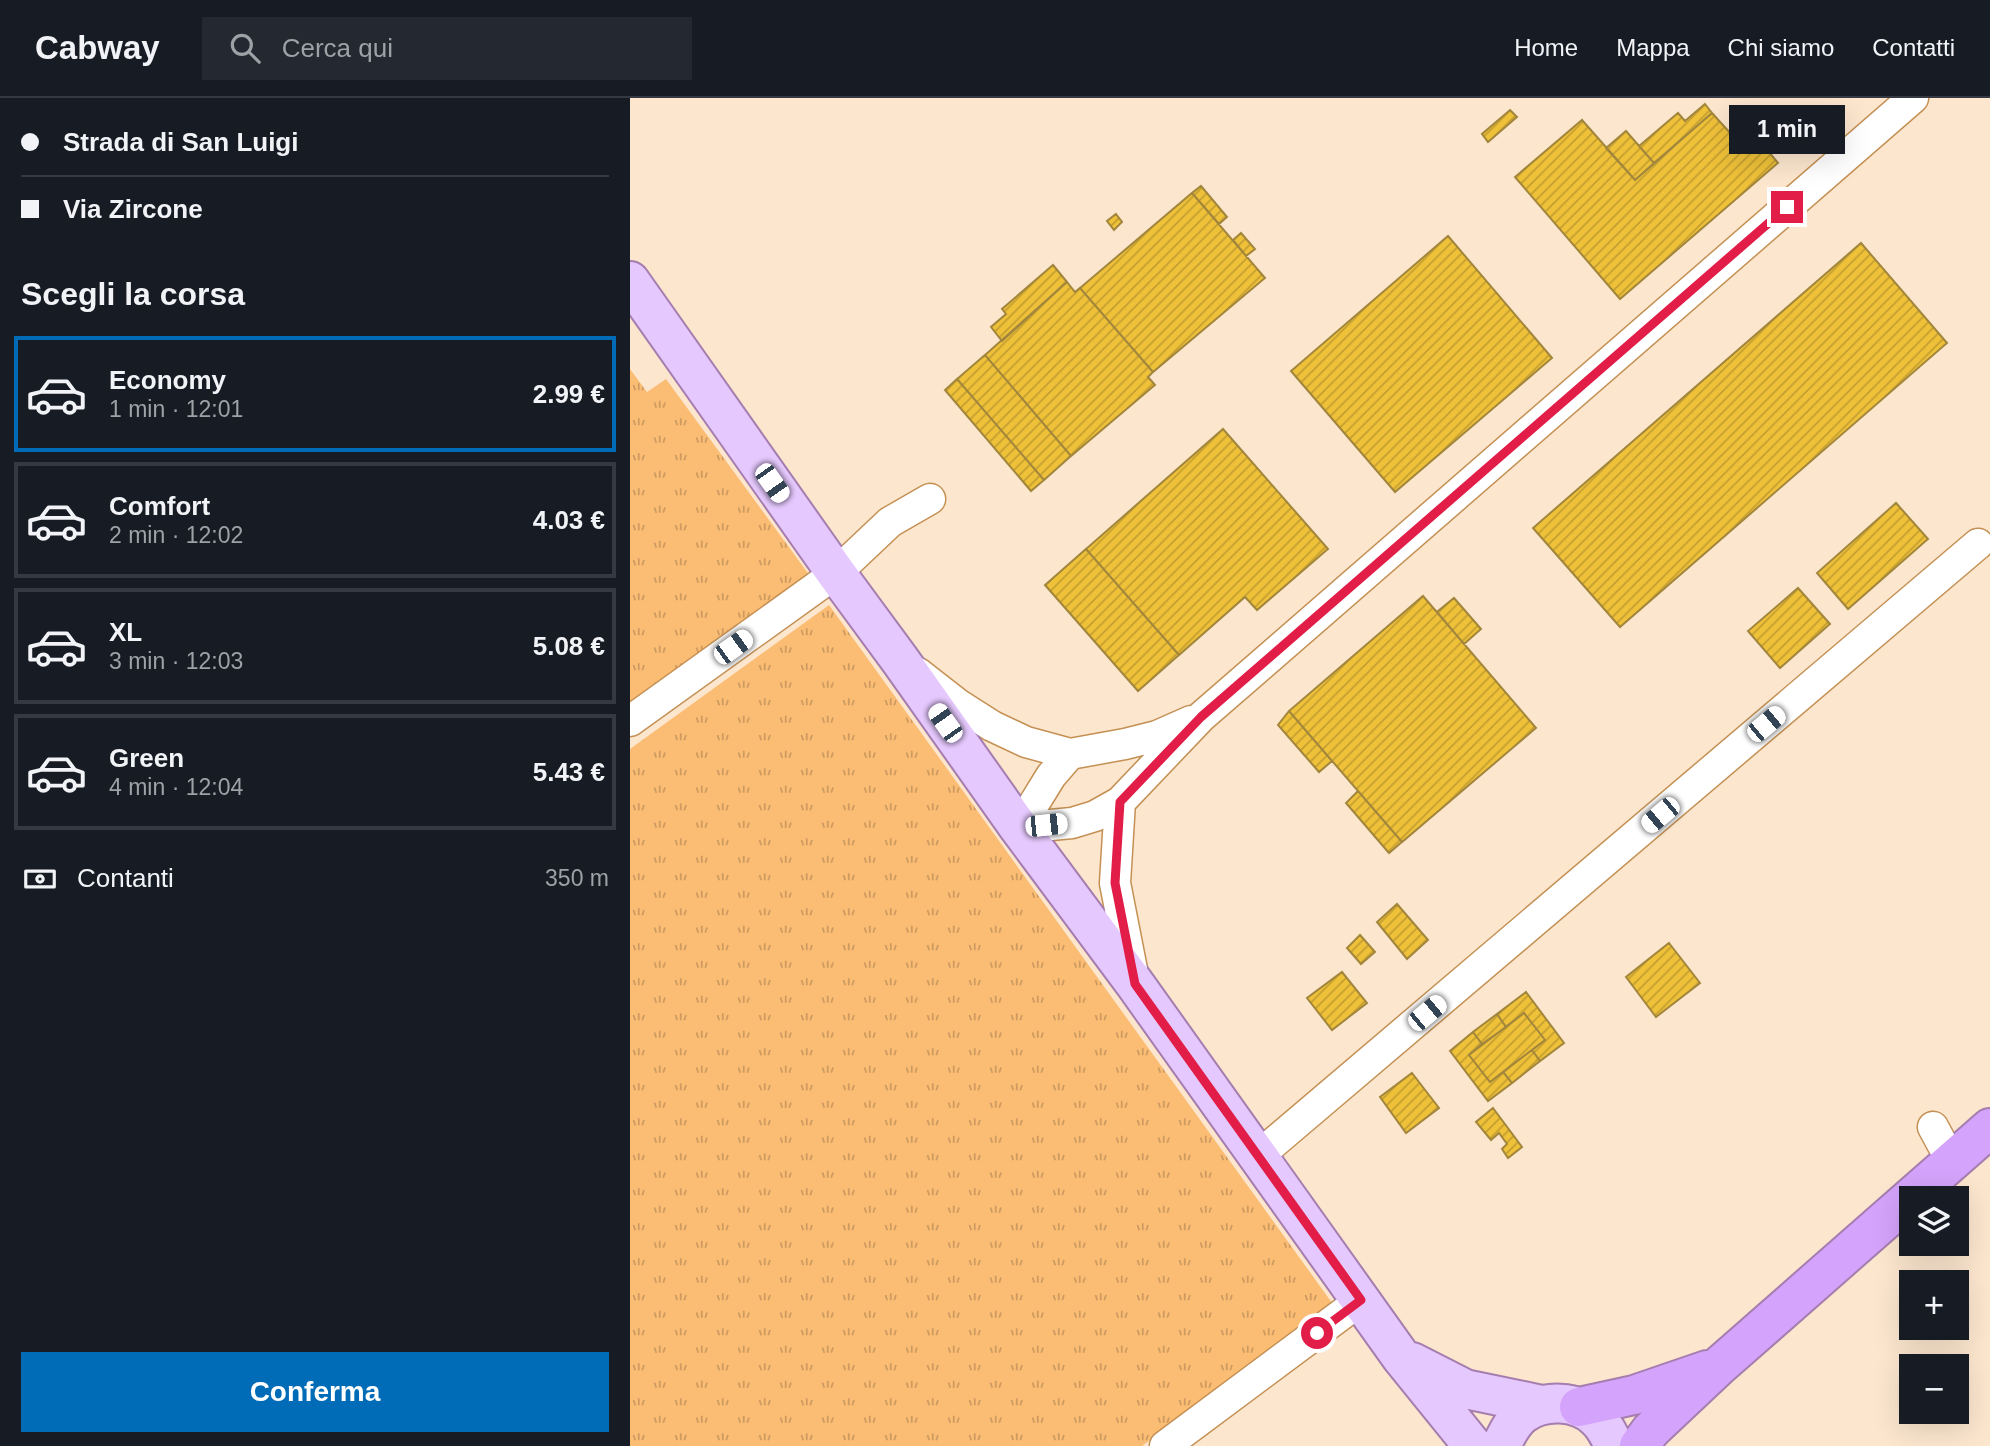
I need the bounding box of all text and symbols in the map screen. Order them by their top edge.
search box [202,17,692,80]
text: Cabway [35,29,160,66]
icon: search [226,29,264,67]
text: Cerca qui [282,33,393,63]
text: Home [1514,34,1578,61]
text: Mappa [1616,34,1690,61]
text: Chi siamo [1728,34,1834,61]
text: Contatti [1872,34,1955,61]
callout: 1 min [1729,105,1845,154]
text: 1 min [1757,116,1817,142]
text: Strada di San Luigi [63,127,298,157]
route end [1771,191,1803,223]
text: Via Zircone [63,194,203,224]
text: Scegli la corsa [21,276,245,312]
icon: car [25,363,88,426]
text: Economy [109,365,226,395]
text: 2.99 € [533,379,605,409]
text: 1 min · 12:01 [109,396,243,422]
car [752,460,793,506]
icon: car [25,489,88,552]
text: Comfort [109,491,210,521]
text: 4.03 € [533,505,605,535]
text: 2 min · 12:02 [109,522,243,548]
icon: car [25,615,88,678]
text: XL [109,617,142,647]
car [710,626,757,668]
text: 5.08 € [533,631,605,661]
text: 3 min · 12:03 [109,648,243,674]
car [925,700,966,746]
car [1744,702,1789,746]
icon: car [25,741,88,804]
text: Green [109,743,184,773]
text: 5.43 € [533,757,605,787]
text: 4 min · 12:04 [109,774,243,800]
car [1638,793,1683,837]
car [1025,812,1068,838]
icon: cash [21,860,59,898]
text: Contanti [77,863,174,893]
text: 350 m [545,865,609,891]
car [1405,991,1450,1035]
map controls [1899,1186,1969,1424]
button: layers [1899,1186,1969,1256]
button: + [1899,1270,1969,1340]
route start [1301,1317,1333,1349]
button: Conferma [21,1352,609,1432]
button: − [1899,1354,1969,1424]

